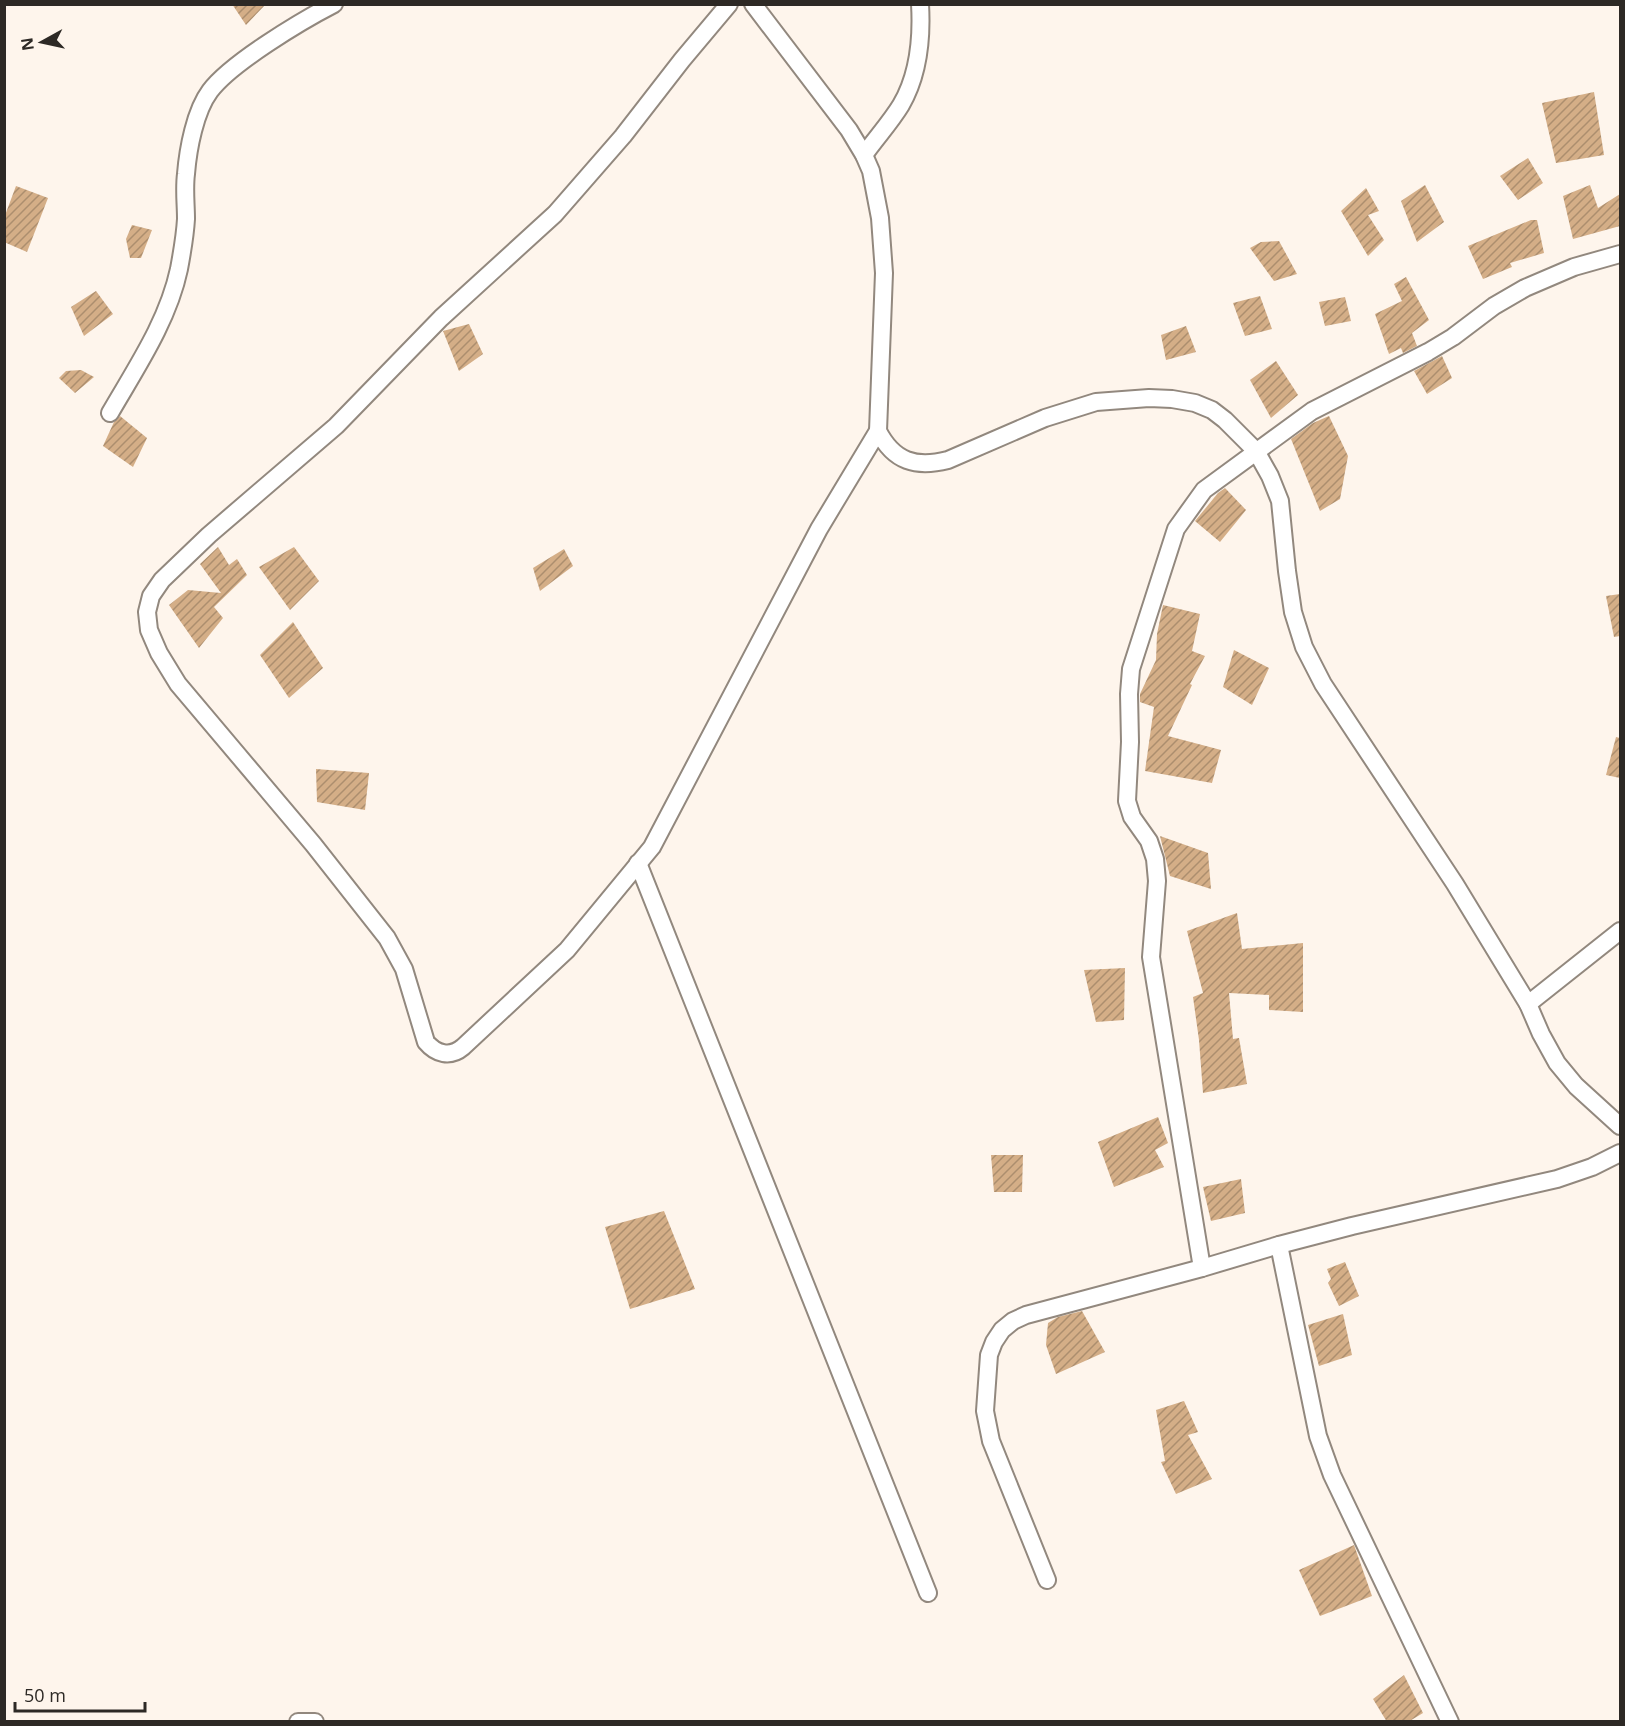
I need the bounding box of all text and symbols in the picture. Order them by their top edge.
north arrow [12,12,72,72]
text: N [15,36,39,52]
scale bar [15,1675,146,1713]
text: 50 m [24,1683,66,1707]

